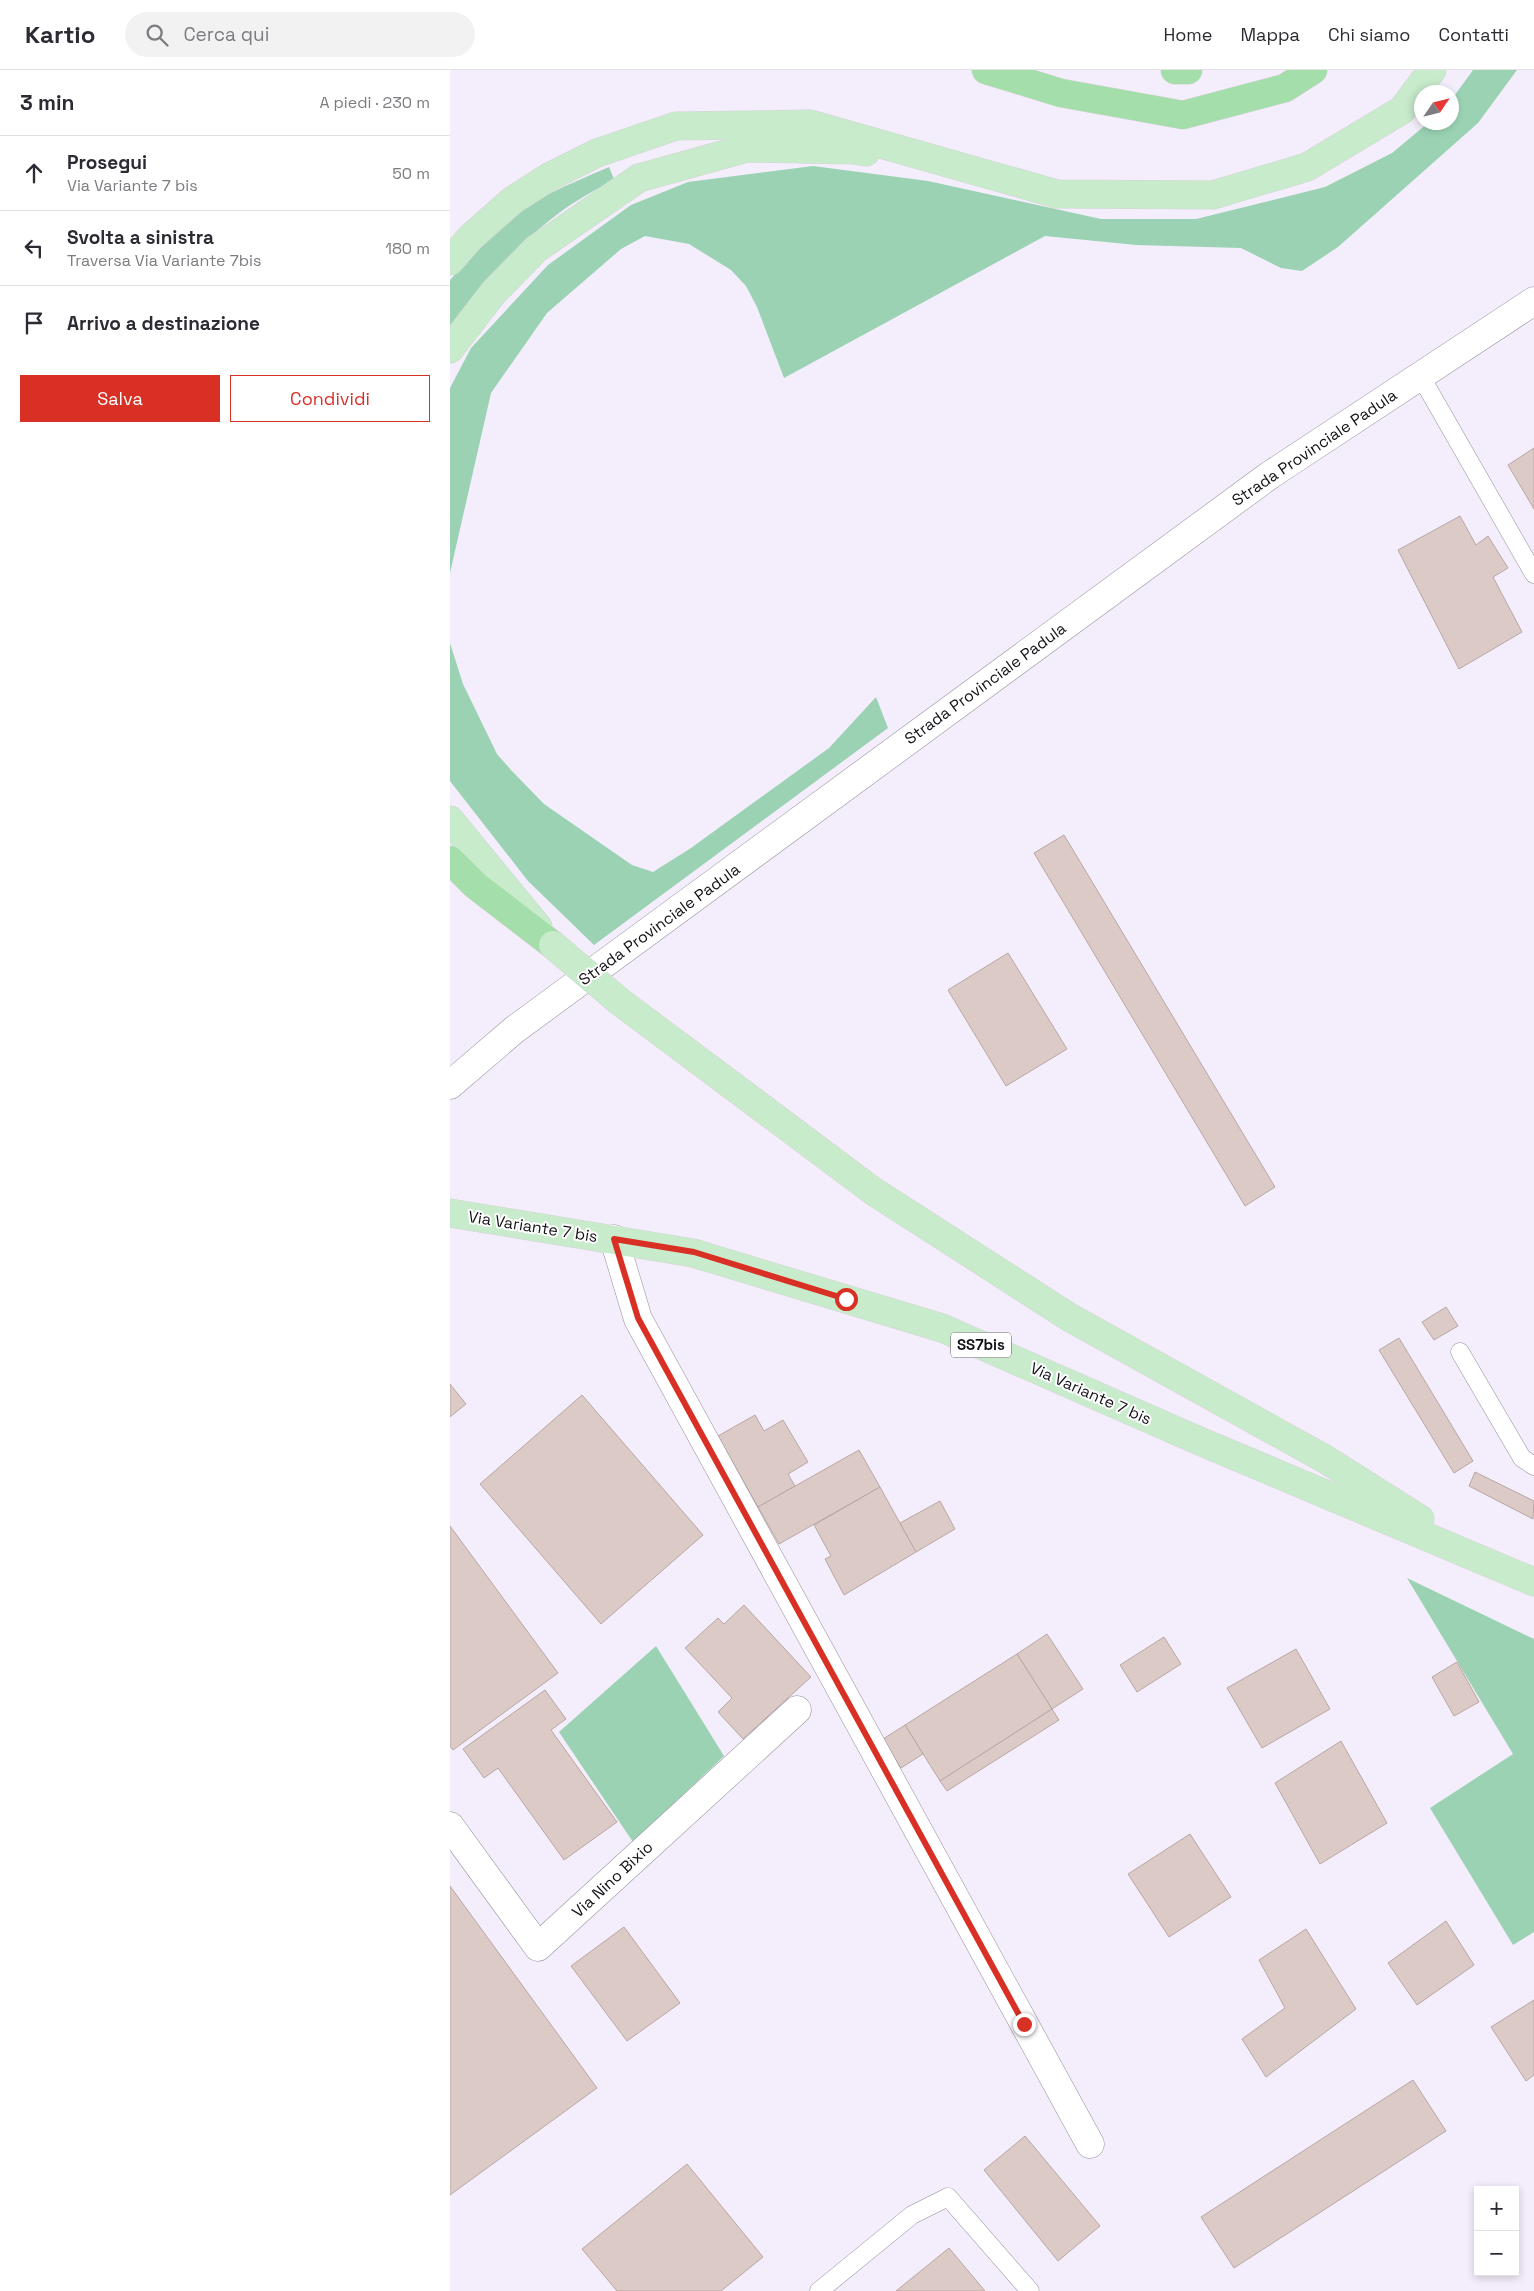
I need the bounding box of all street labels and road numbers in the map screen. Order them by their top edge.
street label: Strada Provinciale Padula [1228,384,1401,511]
street label: Strada Provinciale Padula [900,618,1070,749]
street label: Strada Provinciale Padula [574,859,744,990]
street label: Via Variante 7 bis [467,1206,599,1247]
road number: SS7bis [951,1332,1011,1358]
street label: Via Variante 7 bis [1027,1357,1155,1430]
street label: Via Nino Bixio [567,1836,657,1922]

